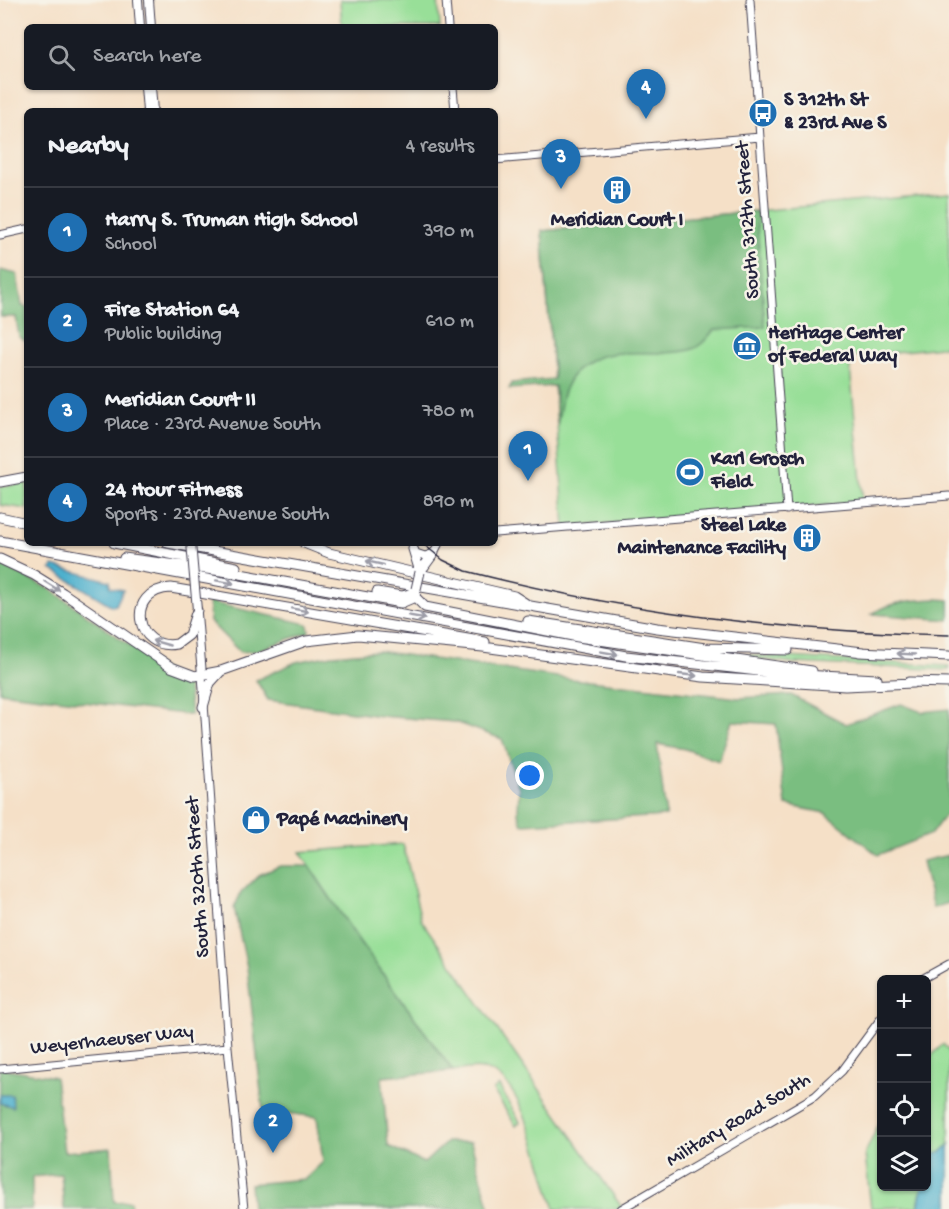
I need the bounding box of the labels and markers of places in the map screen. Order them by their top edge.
pin: 4 [626,70,666,119]
place label: S 312th St & 23rd Ave S [784,90,887,136]
bus stop icon: S 312th St & 23rd Ave S [747,97,779,129]
pin: 3 [542,140,580,189]
building icon: Meridian Court I [601,174,633,206]
place label: Meridian Court I [551,210,683,233]
place label: Heritage Center of Federal Way [767,323,905,369]
museum icon: Heritage Center of Federal Way [731,330,763,362]
pin: 1 [508,432,548,481]
place label: Karl Grosch Field [710,449,805,495]
sports icon: Karl Grosch Field [674,456,706,488]
place label: Steel Lake Maintenance Facility [618,515,787,561]
building icon: Steel Lake Maintenance Facility [791,522,823,554]
shop icon: Papé Machinery [240,804,272,836]
place label: Papé Machinery [276,809,408,832]
pin: 2 [254,1104,292,1153]

